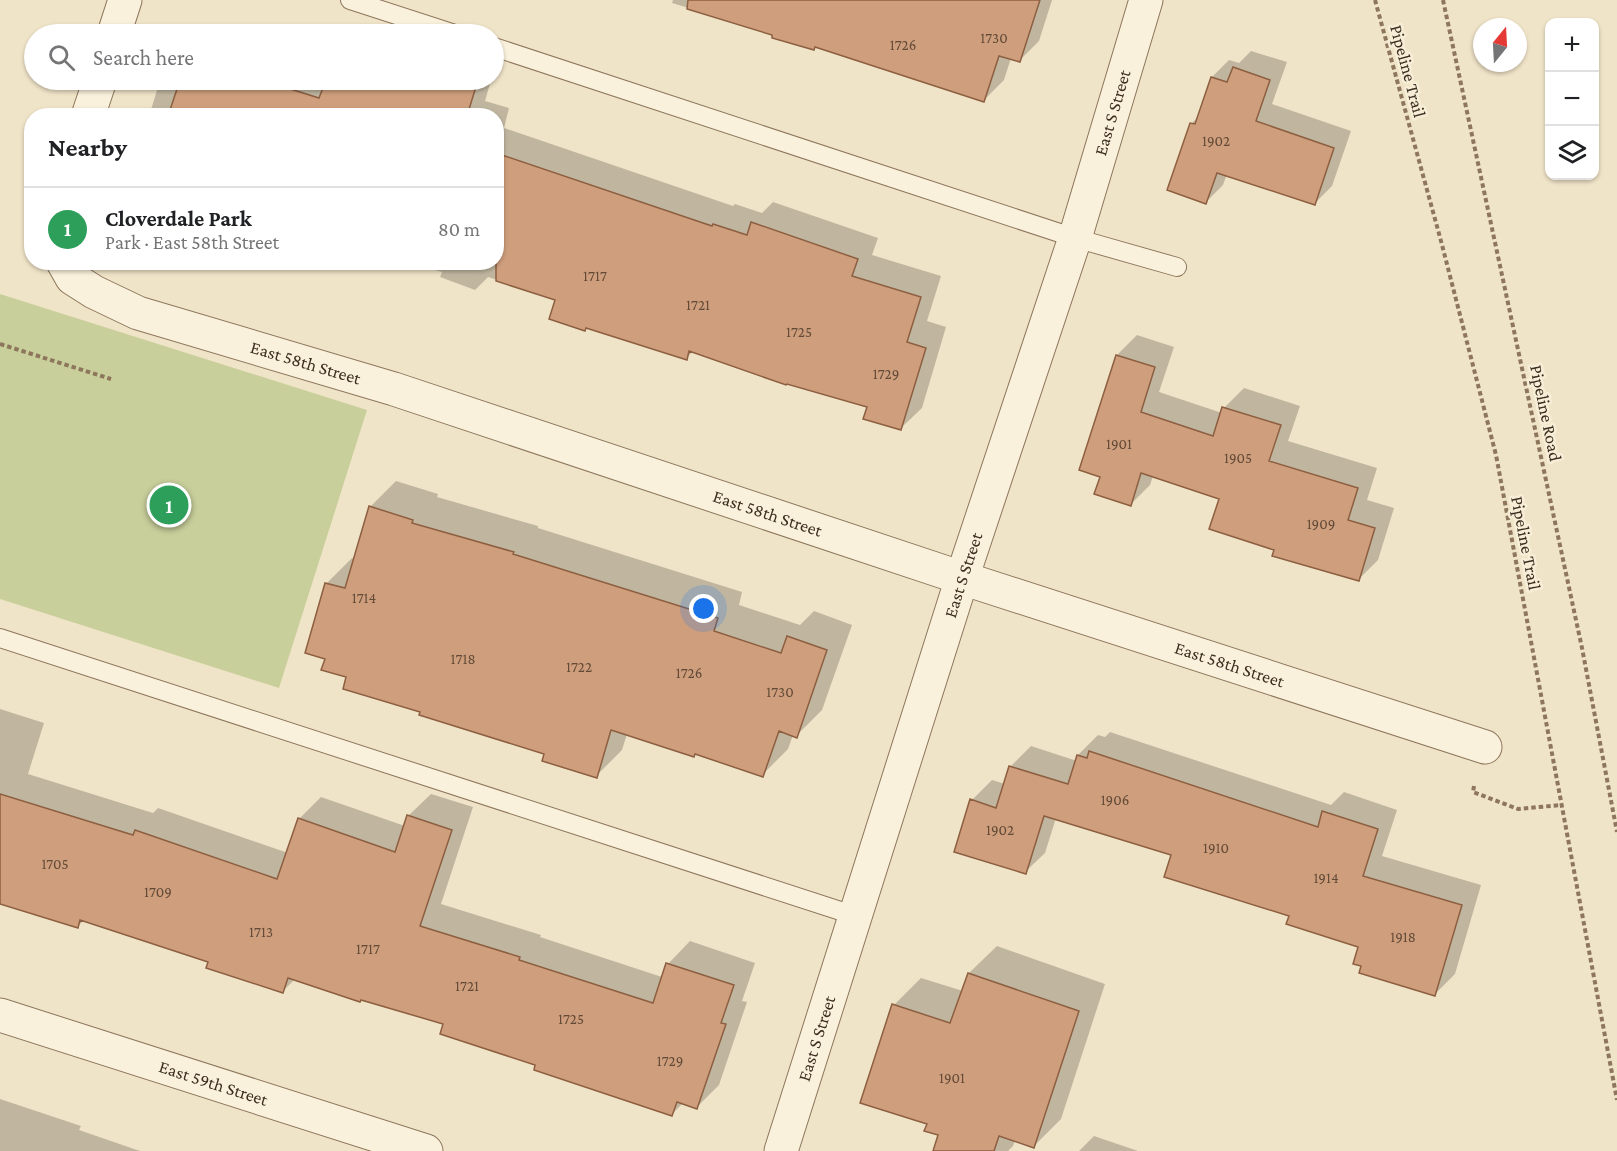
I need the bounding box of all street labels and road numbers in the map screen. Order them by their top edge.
street label: Pipeline Trail [1386,22,1430,120]
street label: East S Street [1090,66,1135,158]
street label: East 58th Street [248,337,364,389]
street label: Pipeline Road [1526,363,1566,464]
street label: East 58th Street [710,486,826,541]
street label: Pipeline Trail [1507,494,1545,592]
street label: East S Street [940,529,987,620]
street label: East 58th Street [1172,637,1288,692]
street label: East S Street [794,992,840,1084]
street label: East 59th Street [156,1056,271,1110]

